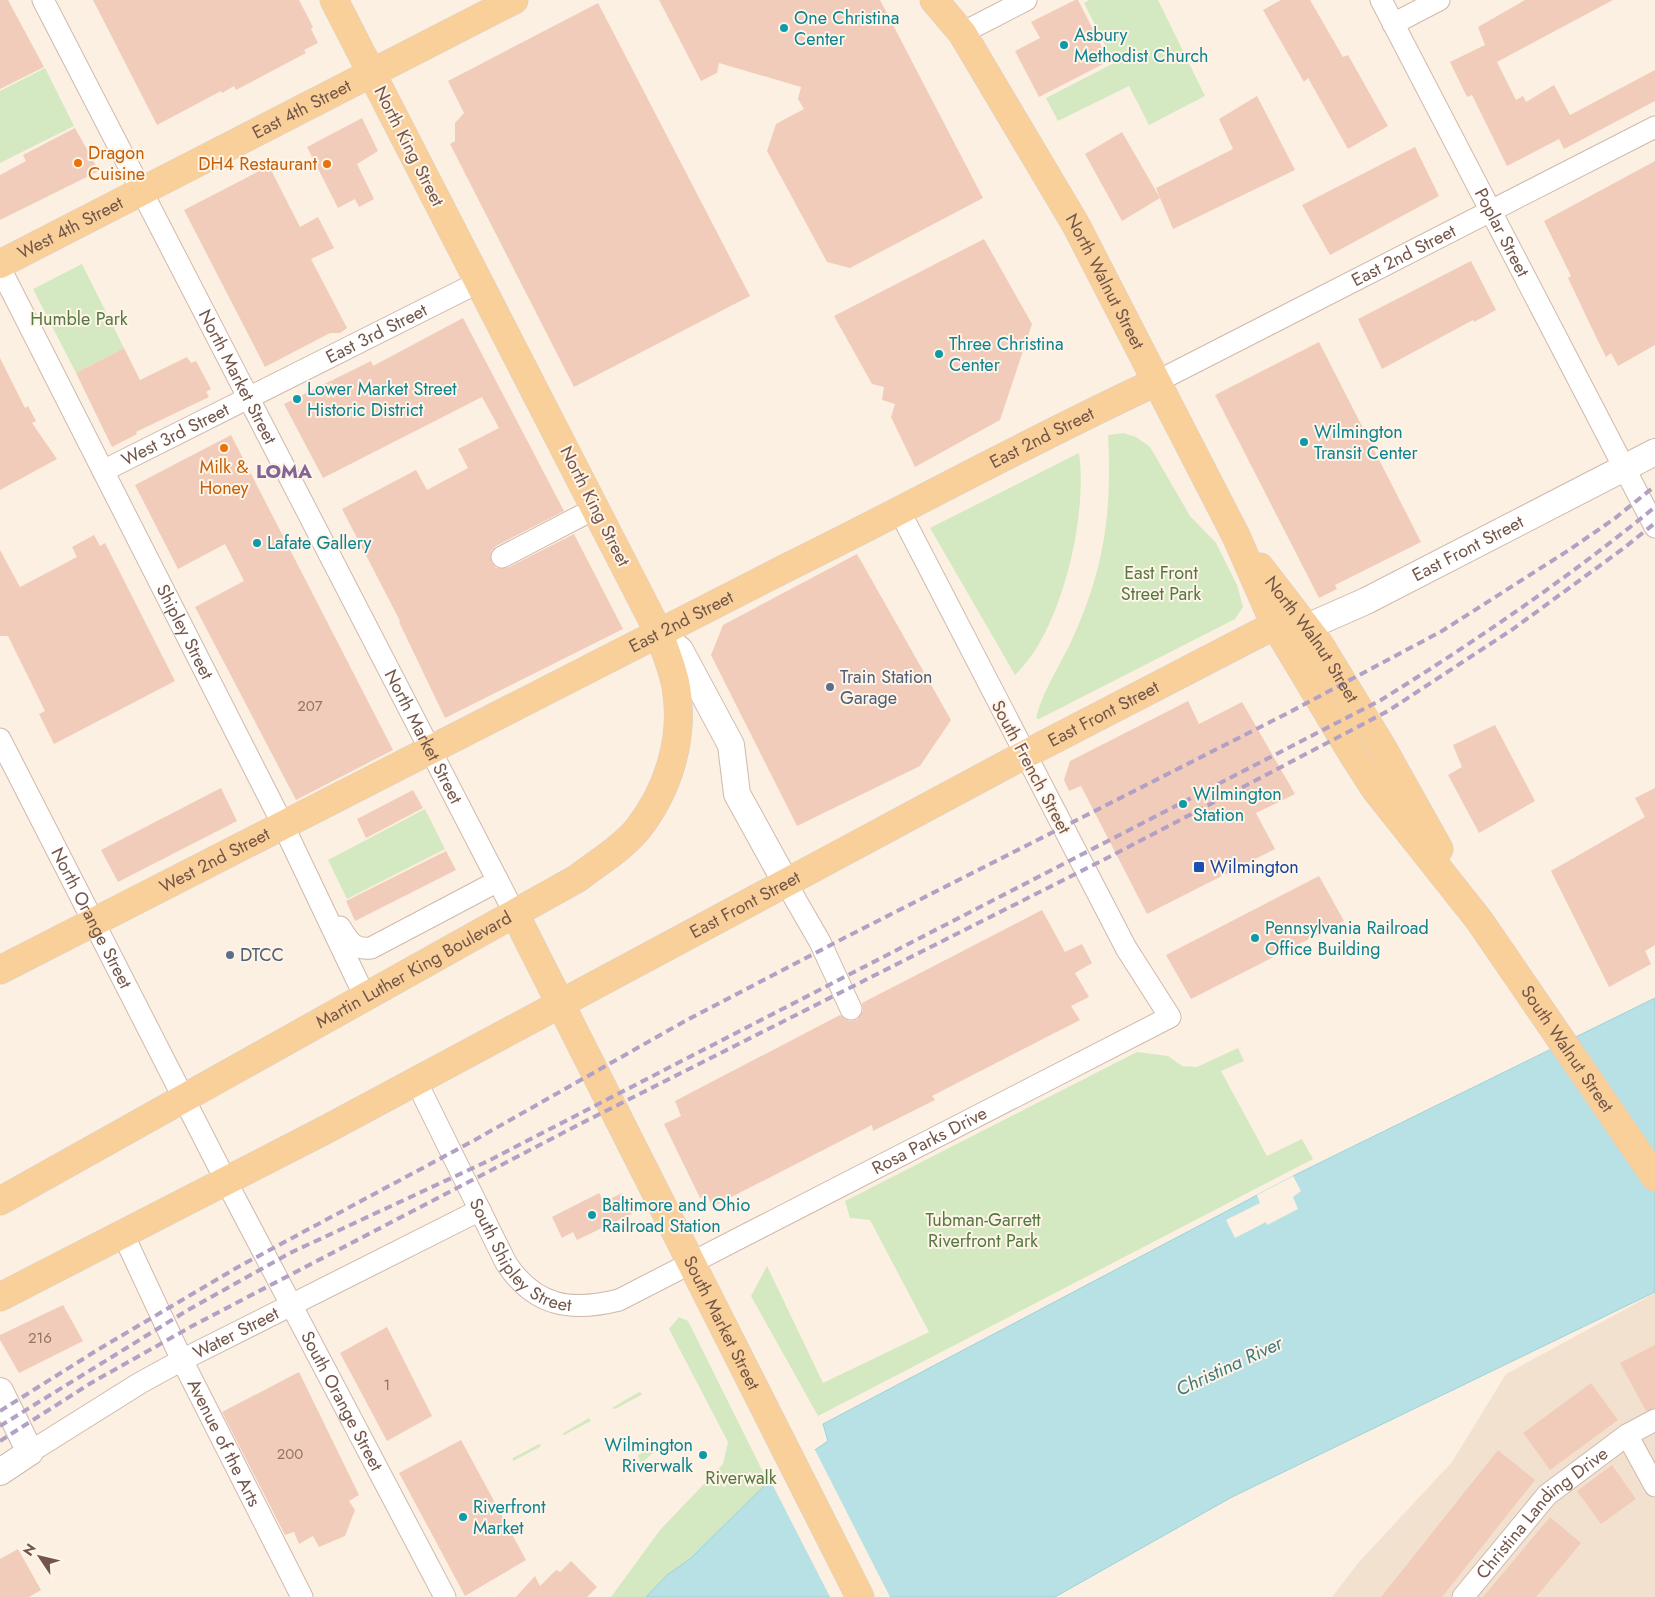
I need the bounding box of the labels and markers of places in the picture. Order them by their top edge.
place label: One Christina Center [794,5,899,52]
marker: One Christina Center [778,22,790,34]
place label: Asbury Methodist Church [1074,22,1209,69]
marker: Asbury Methodist Church [1058,39,1070,51]
place label: Dragon Cuisine [88,140,145,187]
place label: DH4 Restaurant [198,151,318,177]
marker: Dragon Cuisine [72,157,84,169]
marker: DH4 Restaurant [321,158,333,170]
place label: Three Christina Center [949,331,1064,378]
marker: Three Christina Center [933,348,945,360]
place label: Lower Market Street Historic District [307,376,457,423]
marker: Lower Market Street Historic District [291,393,303,405]
place label: Wilmington Transit Center [1314,419,1419,466]
marker: Wilmington Transit Center [1298,436,1310,448]
marker: Milk & Honey [218,442,230,454]
place label: Milk & Honey [199,454,249,501]
place label: Lafate Gallery [267,530,371,556]
marker: Lafate Gallery [251,537,263,549]
place label: Train Station Garage [840,664,932,711]
marker: Train Station Garage [824,681,836,693]
place label: Wilmington Station [1193,781,1282,828]
marker: Wilmington Station [1177,798,1189,810]
place label: Wilmington [1210,854,1299,880]
marker: Wilmington [1192,860,1206,874]
place label: Pennsylvania Railroad Office Building [1265,915,1429,962]
marker: Pennsylvania Railroad Office Building [1249,932,1261,944]
place label: DTCC [240,942,284,968]
marker: DTCC [224,949,236,961]
place label: Baltimore and Ohio Railroad Station [602,1192,750,1239]
marker: Baltimore and Ohio Railroad Station [586,1209,598,1221]
place label: Wilmington Riverwalk [604,1432,693,1479]
marker: Wilmington Riverwalk [697,1449,709,1461]
place label: Riverfront Market [473,1494,546,1541]
marker: Riverfront Market [457,1511,469,1523]

